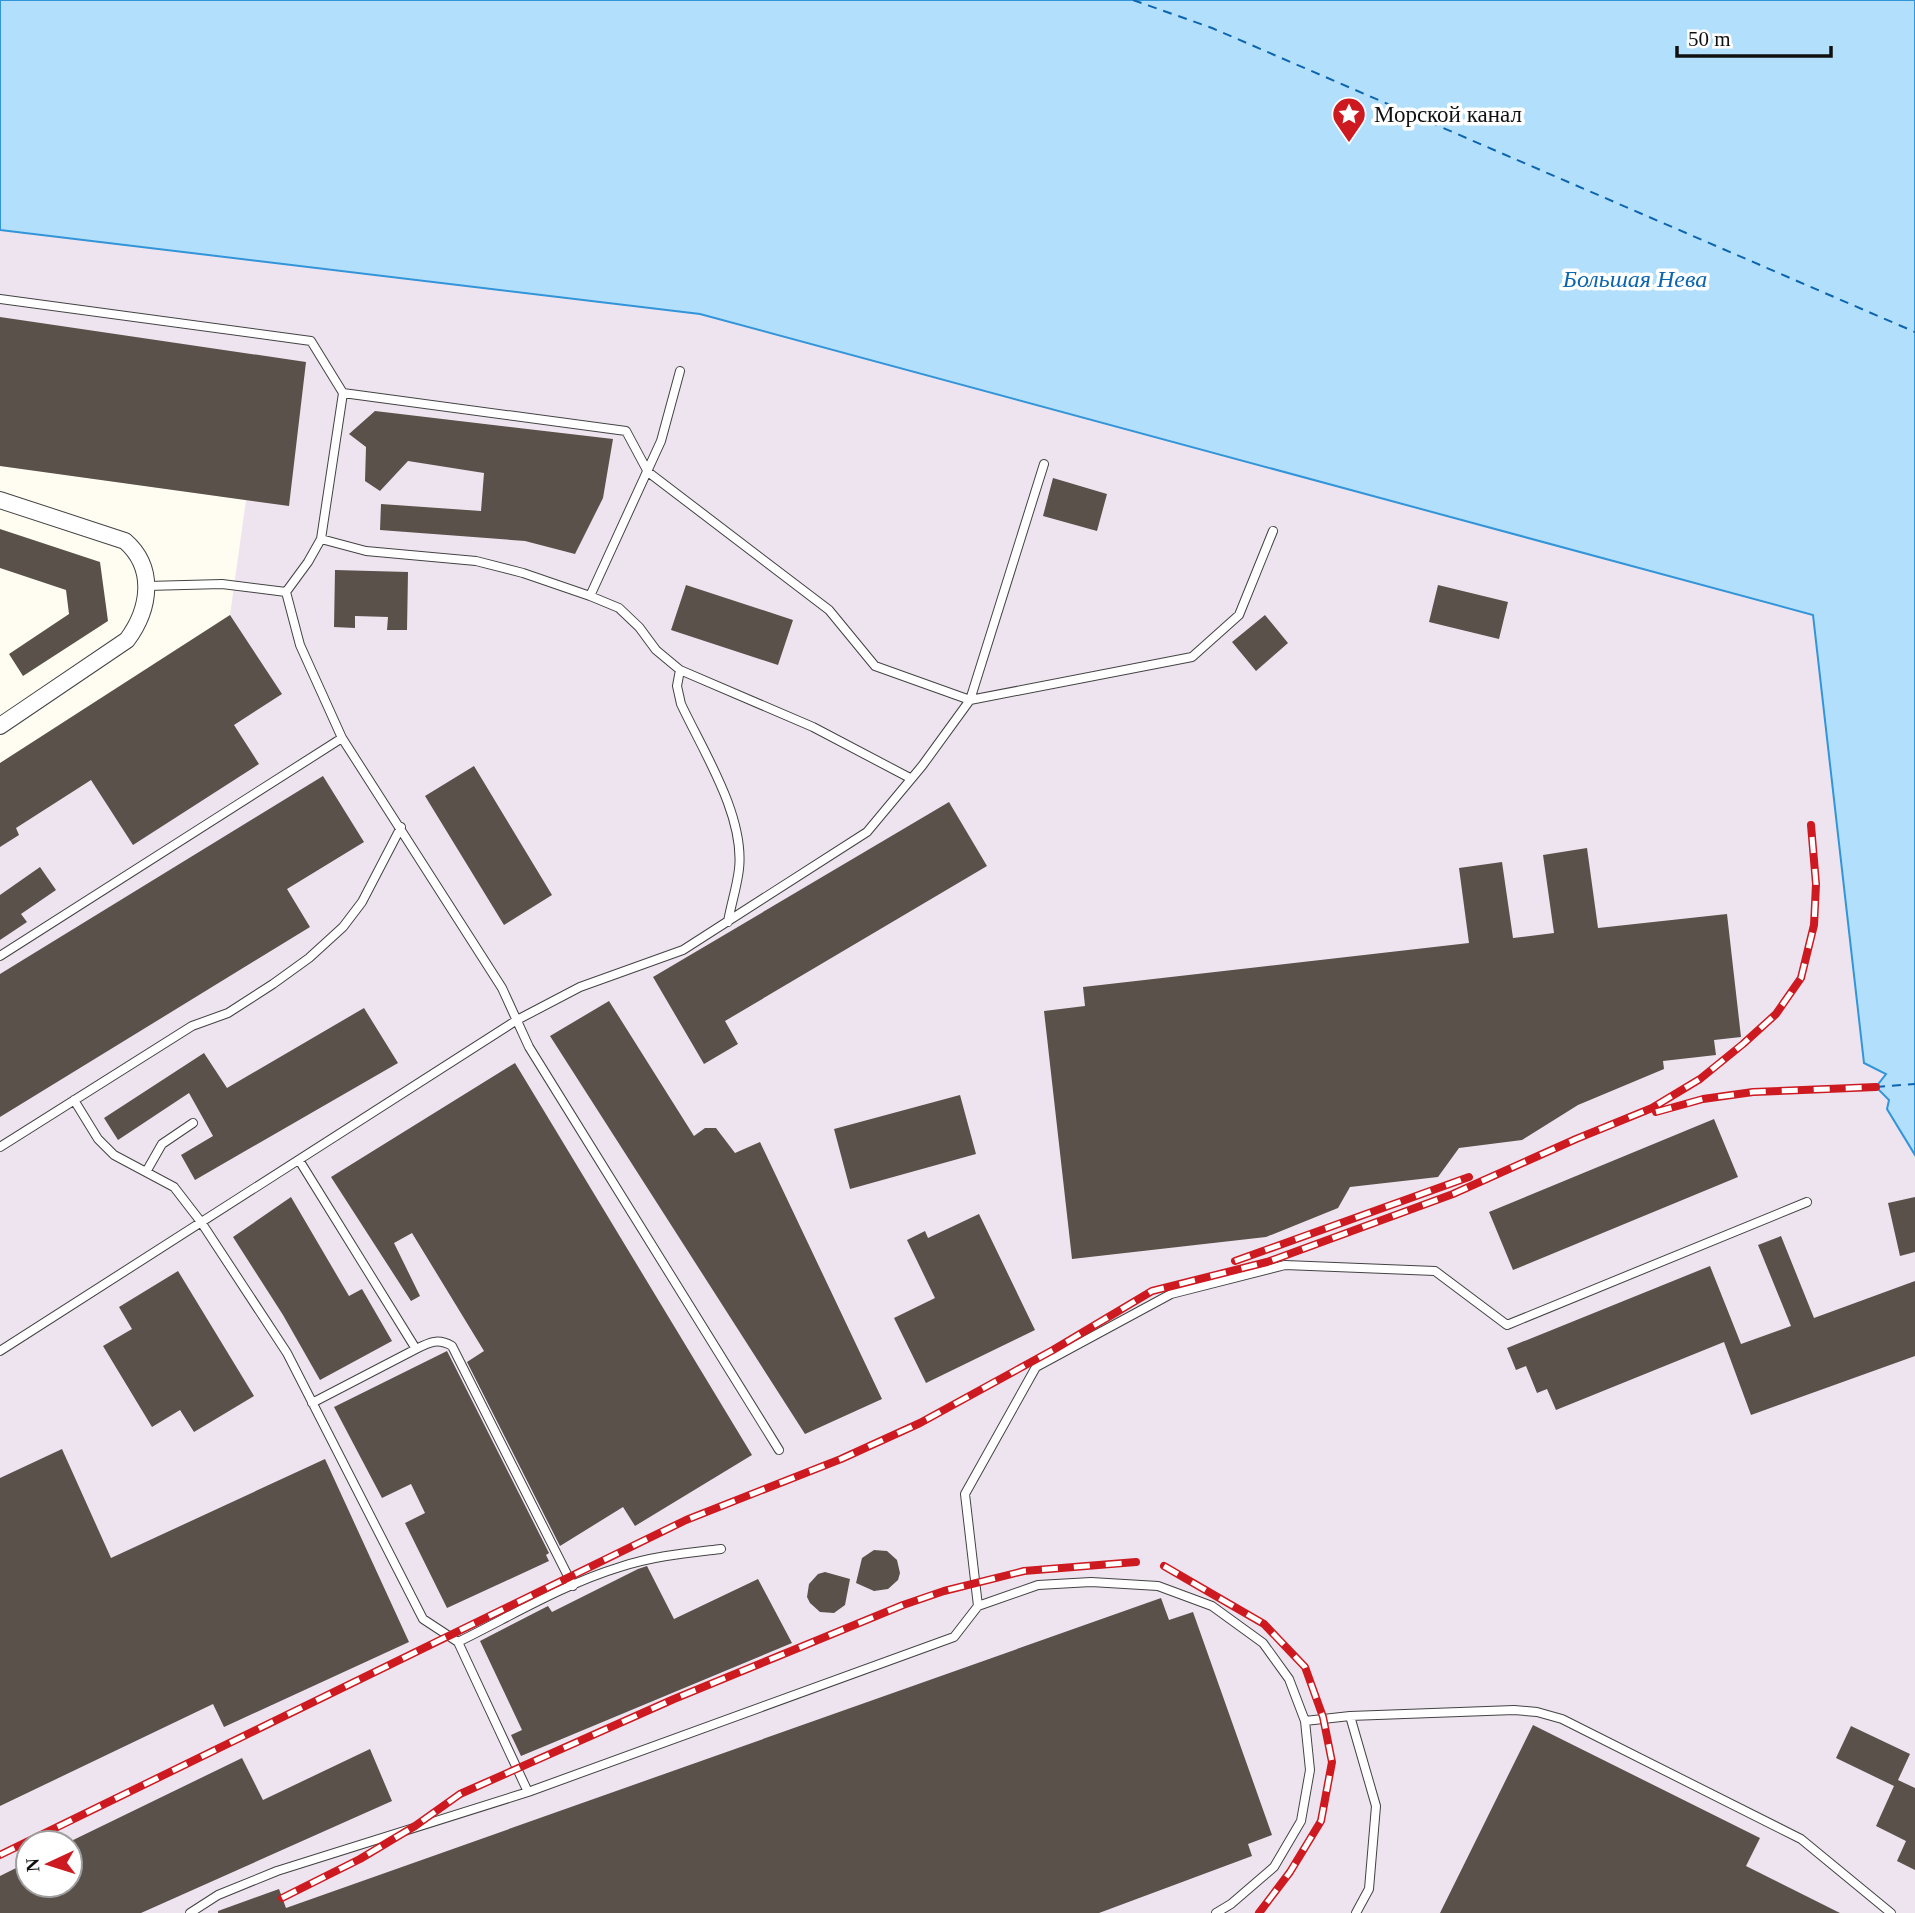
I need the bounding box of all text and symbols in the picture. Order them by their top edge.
scale bar [1677,14,1831,58]
text: 50 m [1688,27,1731,51]
place icon: Морской канал [1330,95,1368,144]
place label: Морской канал [1374,102,1522,127]
water label: Большая Нева [1562,266,1707,292]
north arrow [14,1829,84,1899]
text: N [22,1857,43,1873]

